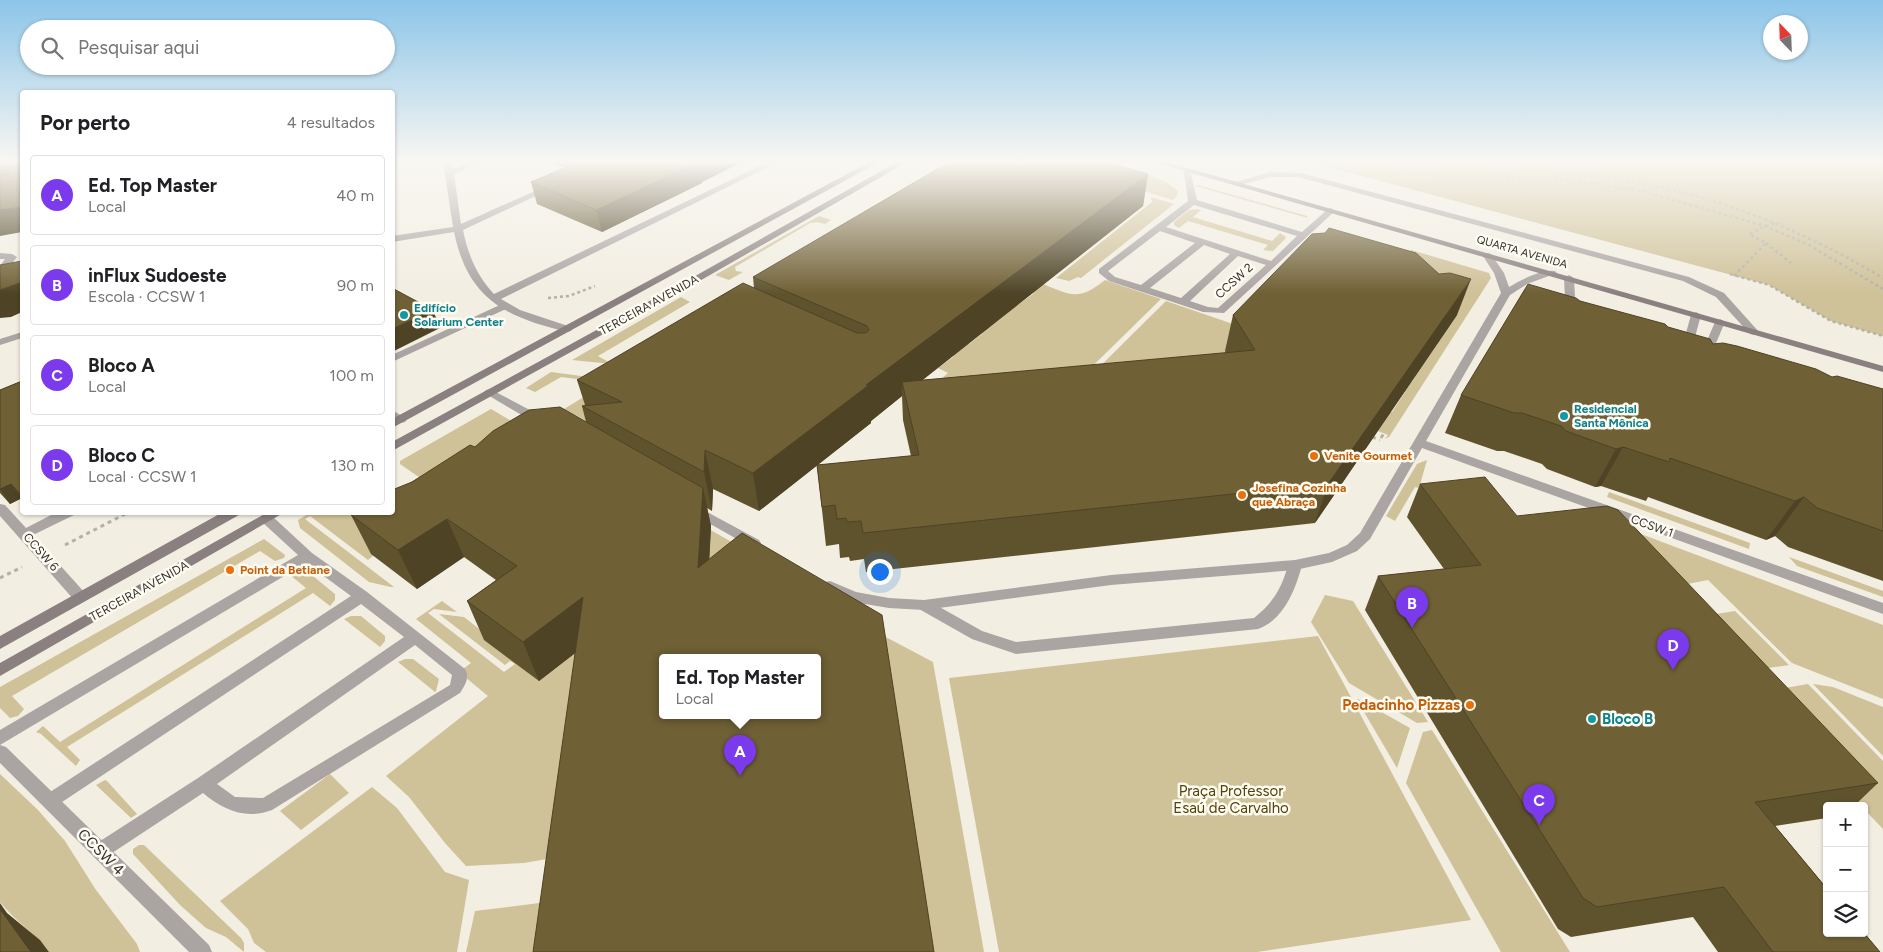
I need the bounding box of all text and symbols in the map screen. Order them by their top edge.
north arrow [1763,15,1808,60]
search box [20,20,395,75]
icon: search [38,34,66,62]
text: Pesquisar aqui [78,36,199,59]
text: Por perto [40,110,130,135]
text: 4 resultados [287,113,375,132]
text: Ed. Top Master [88,174,217,197]
text: A [51,186,63,205]
text: 40 m [336,186,374,205]
text: Local [88,197,126,216]
street label: QUARTA AVENIDA [1475,233,1569,271]
street label: CCSW 2 [1212,260,1256,302]
text: inFlux Sudoeste [88,264,227,287]
street label: TERCEIRA AVENIDA [597,272,701,338]
text: B [52,276,62,295]
text: 90 m [337,276,374,295]
text: Escola · CCSW 1 [88,287,205,306]
place label: Edifício Solarium Center [414,301,504,329]
marker: Edifício Solarium Center [398,309,410,321]
text: Bloco A [88,354,155,377]
text: C [51,366,63,385]
text: 100 m [329,366,374,385]
text: Local [88,377,126,396]
place label: Residencial Santa Mônica [1574,402,1649,430]
marker: Residencial Santa Mônica [1558,410,1570,422]
text: Bloco C [88,444,155,467]
place label: Venite Gourmet [1324,449,1412,463]
marker: Venite Gourmet [1308,450,1320,462]
text: D [51,456,63,475]
text: 130 m [331,456,374,475]
text: Local · CCSW 1 [88,467,197,486]
place label: Josefina Cozinha que Abraça [1252,481,1346,509]
marker: Josefina Cozinha que Abraça [1236,489,1248,501]
street label: CCSW 1 [1629,512,1675,540]
street label: CCSW 6 [20,530,62,574]
street label: TERCEIRA AVENIDA [87,558,191,624]
your location [867,559,893,585]
place label: Point da Betiane [240,563,330,577]
marker: Point da Betiane [224,564,236,576]
pin: B [1396,587,1428,628]
pin: D [1657,629,1689,670]
popup [659,654,821,719]
text: Ed. Top Master [675,666,805,689]
text: Local [675,689,713,708]
place label: Pedacinho Pizzas [1342,696,1460,714]
marker: Pedacinho Pizzas [1464,699,1476,711]
place label: Bloco B [1602,710,1653,728]
marker: Bloco B [1586,713,1598,725]
pin: A [724,735,756,776]
park label: Praça Professor Esaú de Carvalho [1173,782,1289,817]
pin: C [1523,784,1555,825]
map controls [1823,802,1868,937]
button: + [1823,802,1868,847]
street label: CCSW 4 [74,825,128,879]
button: − [1823,847,1868,892]
button: layers [1823,892,1868,937]

